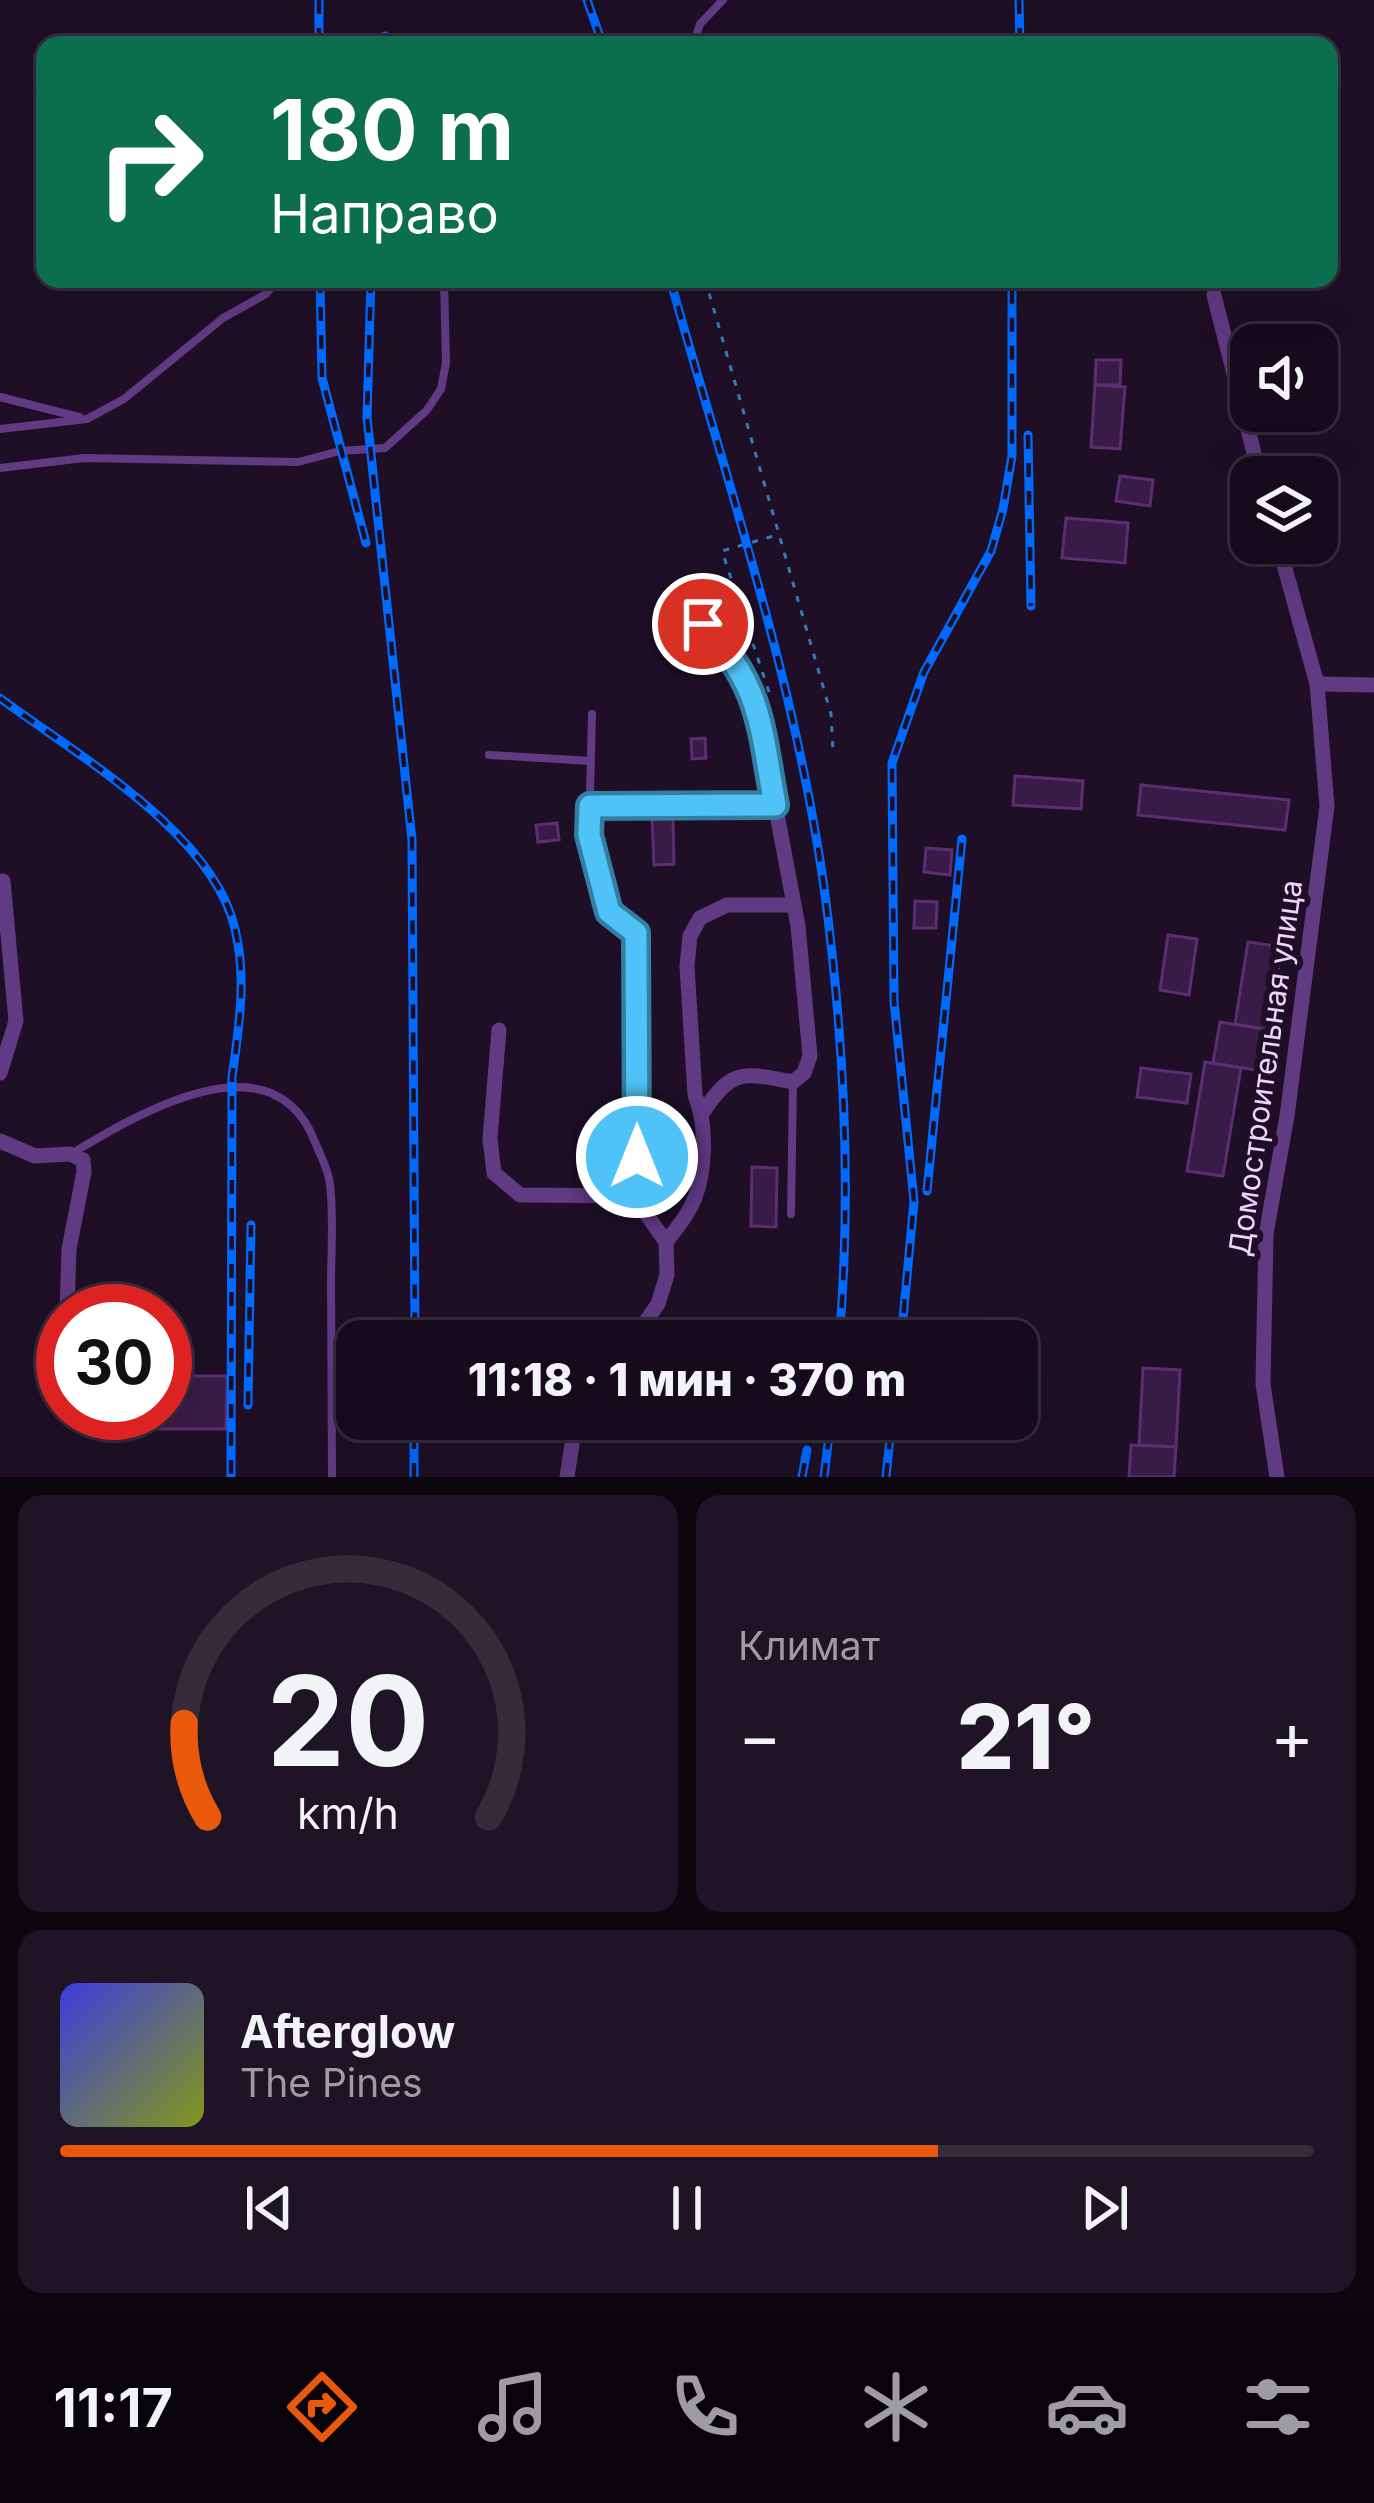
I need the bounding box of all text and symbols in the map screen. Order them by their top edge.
text: 180 m [270,79,514,180]
icon: right [72,84,228,240]
text: Направо [270,181,499,246]
map controls [1230,324,1338,564]
button: sound [1230,324,1338,432]
button: layers [1230,456,1338,564]
pin [652,573,754,675]
icon: arrive [670,591,736,657]
street label: Домостроительная улица [1221,878,1309,1258]
position arrow [574,1094,700,1220]
speed limit sign: 30 [36,1284,192,1440]
text: 11:18 · 1 мин · 370 m [468,1352,906,1407]
text: Климат [738,1622,880,1669]
text: 20 [267,1645,429,1796]
text: 21° [957,1682,1095,1791]
text: − [738,1696,782,1776]
text: + [1270,1696,1314,1776]
text: km/h [297,1786,399,1838]
text: Afterglow [240,2004,455,2059]
text: The Pines [240,2059,423,2106]
icon: previous [236,2175,302,2241]
icon: pause [654,2175,720,2241]
icon: next [1072,2175,1138,2241]
icon: directions [280,2365,364,2449]
icon: music [471,2365,555,2449]
icon: phone [663,2365,747,2449]
icon: climate [854,2365,938,2449]
icon: car [1045,2365,1129,2449]
icon: filters [1236,2365,1320,2449]
text: 11:17 [54,2375,173,2440]

